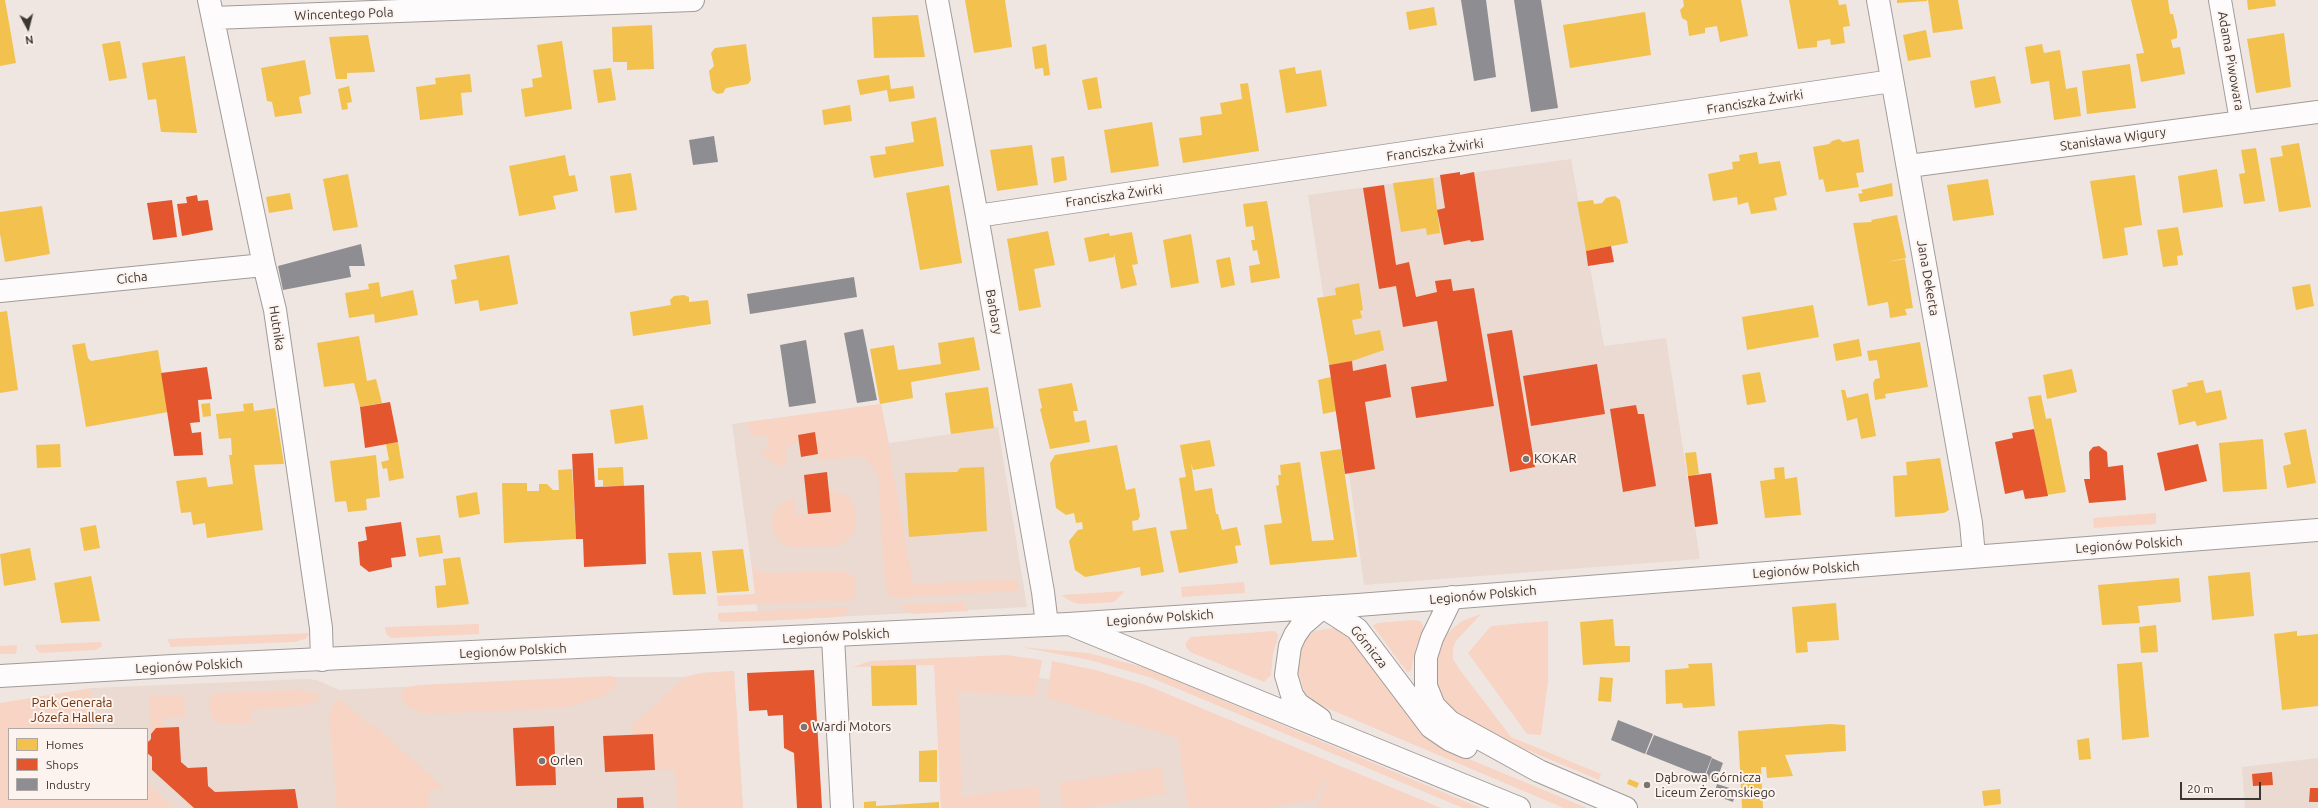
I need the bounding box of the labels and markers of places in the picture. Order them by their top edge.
place label: KOKAR [1534,451,1577,467]
marker: KOKAR [1521,454,1531,464]
place label: Wardi Motors [812,719,891,735]
marker: Wardi Motors [799,722,809,732]
place label: Orlen [550,753,583,769]
marker: Orlen [537,756,547,766]
place label: Dąbrowa Górnicza Liceum Żeromskiego [1655,770,1775,801]
marker: Dąbrowa Górnicza Liceum Żeromskiego [1642,780,1652,790]

